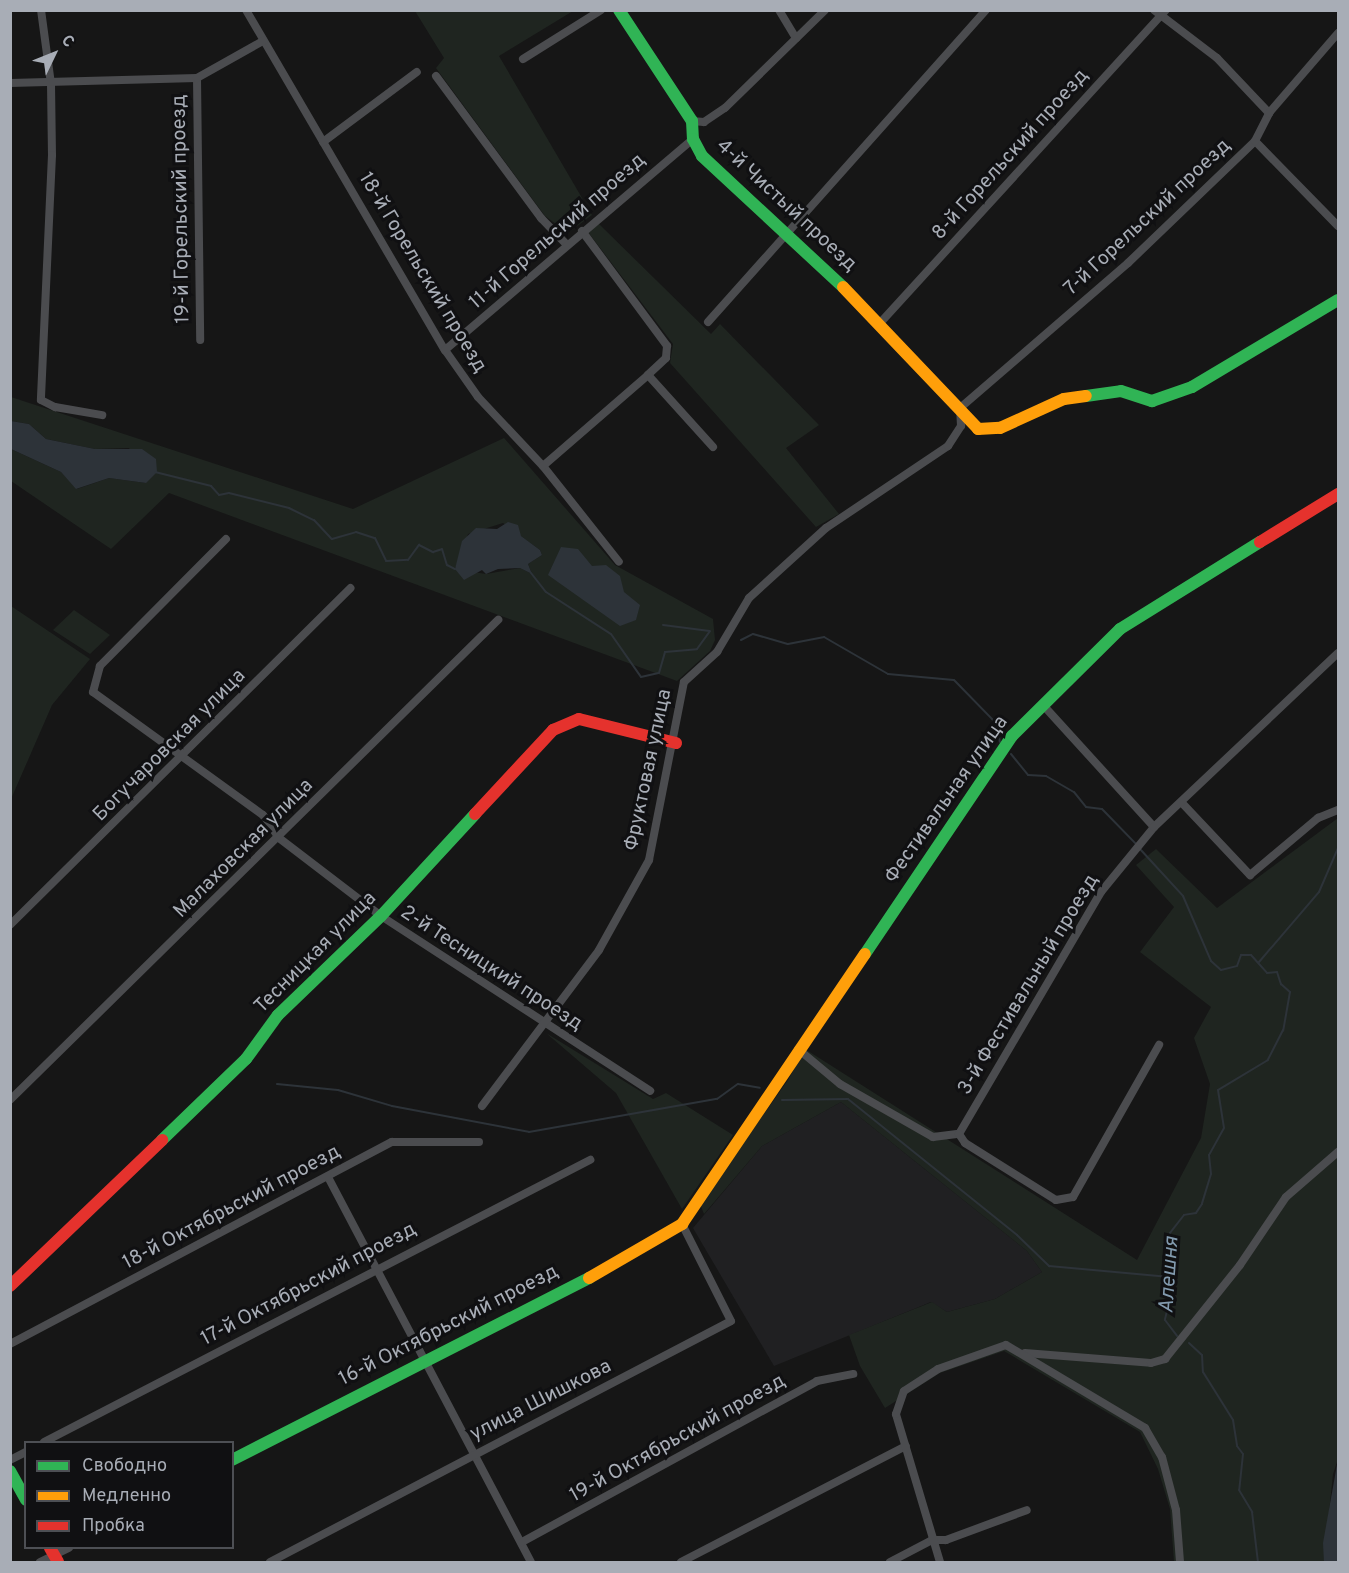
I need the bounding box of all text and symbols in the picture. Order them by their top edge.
north arrow [24,24,84,84]
text: С [56,31,78,52]
street label: 8-й Горельский проезд [928,65,1094,245]
street label: 19-й Горельский проезд [168,94,196,324]
street label: 7-й Горельский проезд [1060,134,1236,302]
street label: 4-й Чистый проезд [711,135,861,277]
street label: 11-й Горельский проезд [465,149,651,315]
street label: 18-й Горельский проезд [353,169,491,377]
street label: Богучаровская улица [89,665,251,827]
street label: Фруктовая улица [620,687,678,853]
street label: Фестивальная улица [880,712,1014,888]
street label: Малаховская улица [169,774,319,924]
street label: 3-й Фестивальный проезд [954,870,1104,1100]
street label: Тесницкая улица [250,887,382,1019]
street label: 2-й Тесницкий проезд [395,901,587,1037]
street label: 18-й Октябрьский проезд [119,1140,345,1276]
street label: 17-й Октябрьский проезд [197,1218,421,1352]
water label: Алешня [1155,1236,1185,1314]
street label: 16-й Октябрьский проезд [335,1260,563,1392]
street label: улица Шишкова [466,1355,616,1447]
street label: 19-й Октябрьский проезд [566,1370,790,1508]
legend [24,1441,234,1549]
text: Свободно [82,1455,167,1478]
text: Медленно [82,1485,171,1508]
text: Пробка [82,1515,145,1538]

